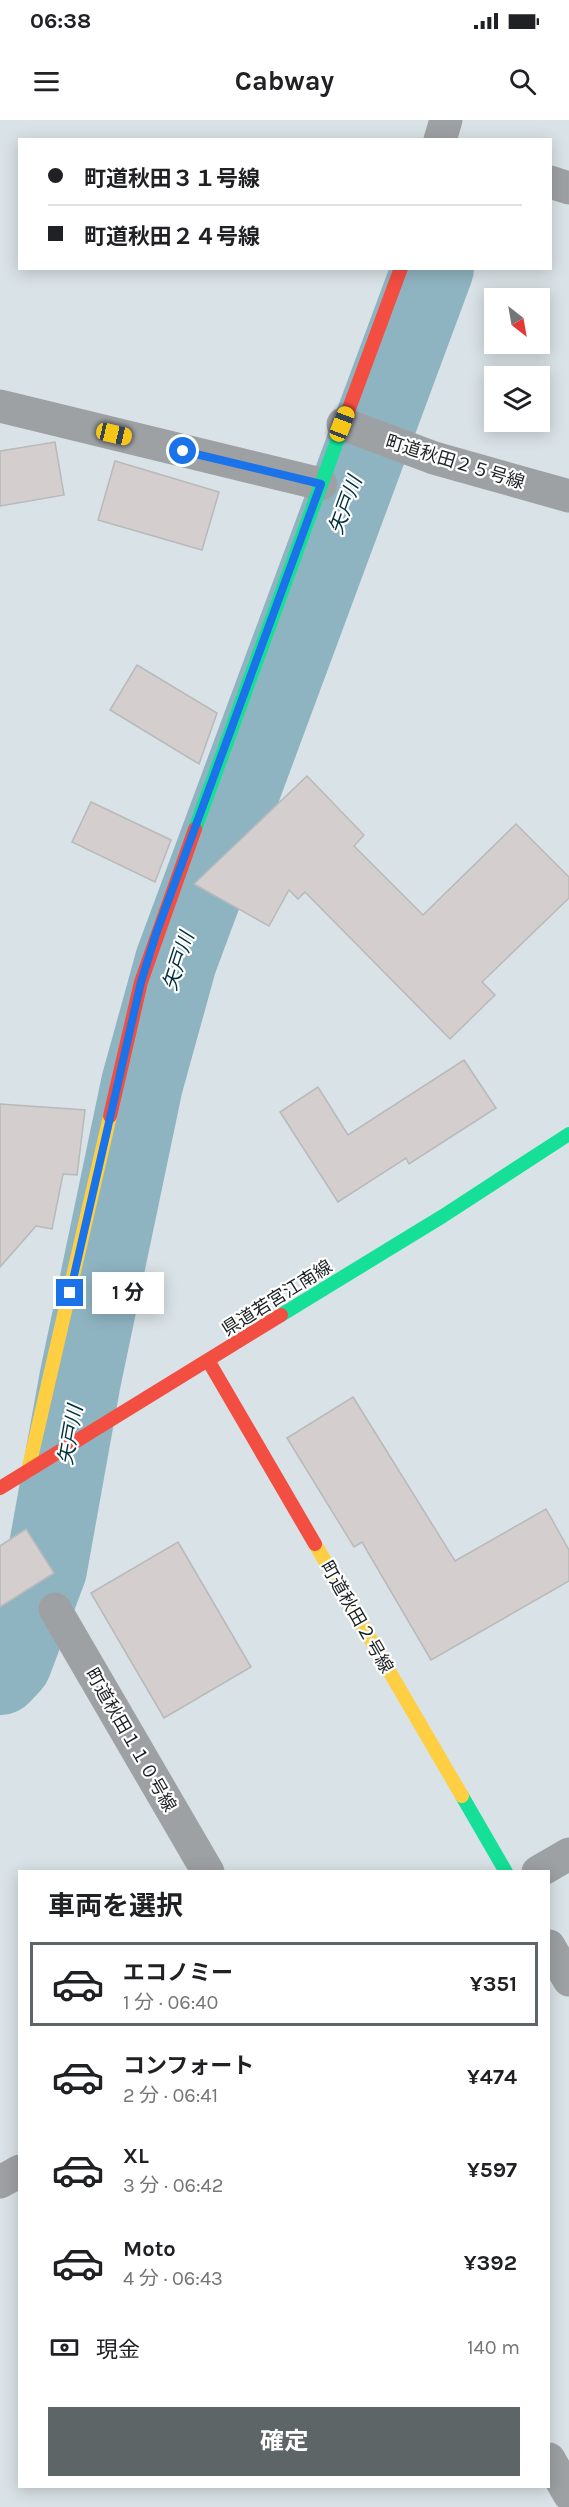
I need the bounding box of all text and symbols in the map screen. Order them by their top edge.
text: 06:38 [30,8,91,34]
icon: menu [30,65,63,98]
text: Cabway [235,65,334,97]
icon: search [506,65,539,98]
text: 町道秋田３１号線 [84,166,260,192]
text: 町道秋田２４号線 [84,224,260,250]
north arrow [484,288,550,354]
map controls [484,288,550,432]
button: layers [484,366,550,432]
car [327,404,357,444]
car [94,421,134,447]
street label: 町道秋田２５号線 [383,430,527,494]
route start [169,437,196,464]
water label: 矢戸川 [324,471,367,537]
water label: 矢戸川 [158,927,199,993]
street label: 県道若宮江南線 [218,1255,336,1341]
callout: 1 分 [91,1272,163,1314]
route end [56,1279,83,1306]
text: 1 分 [112,1281,144,1304]
water label: 矢戸川 [54,1402,87,1467]
street label: 町道秋田２号線 [316,1557,398,1677]
street label: 町道秋田１１０号線 [81,1664,181,1816]
text: 車両を選択 [48,1890,183,1922]
icon: car [51,1957,105,2011]
text: エコノミー [123,1960,233,1986]
text: ¥351 [470,1971,517,1997]
text: 1 分 · 06:40 [123,1991,218,2014]
icon: car [51,2050,105,2104]
text: コンフォート [123,2053,254,2079]
text: ¥474 [467,2064,517,2090]
text: 2 分 · 06:41 [123,2084,218,2107]
icon: car [51,2143,105,2197]
text: XL [123,2143,149,2169]
text: ¥597 [467,2157,517,2183]
text: 3 分 · 06:42 [123,2174,223,2197]
icon: car [51,2236,105,2290]
text: Moto [123,2236,176,2262]
text: ¥392 [464,2250,517,2276]
text: 4 分 · 06:43 [123,2267,223,2290]
icon: cash [48,2331,81,2364]
text: 140 m [467,2336,520,2359]
text: 現金 [96,2337,140,2363]
button: 確定 [48,2407,520,2476]

